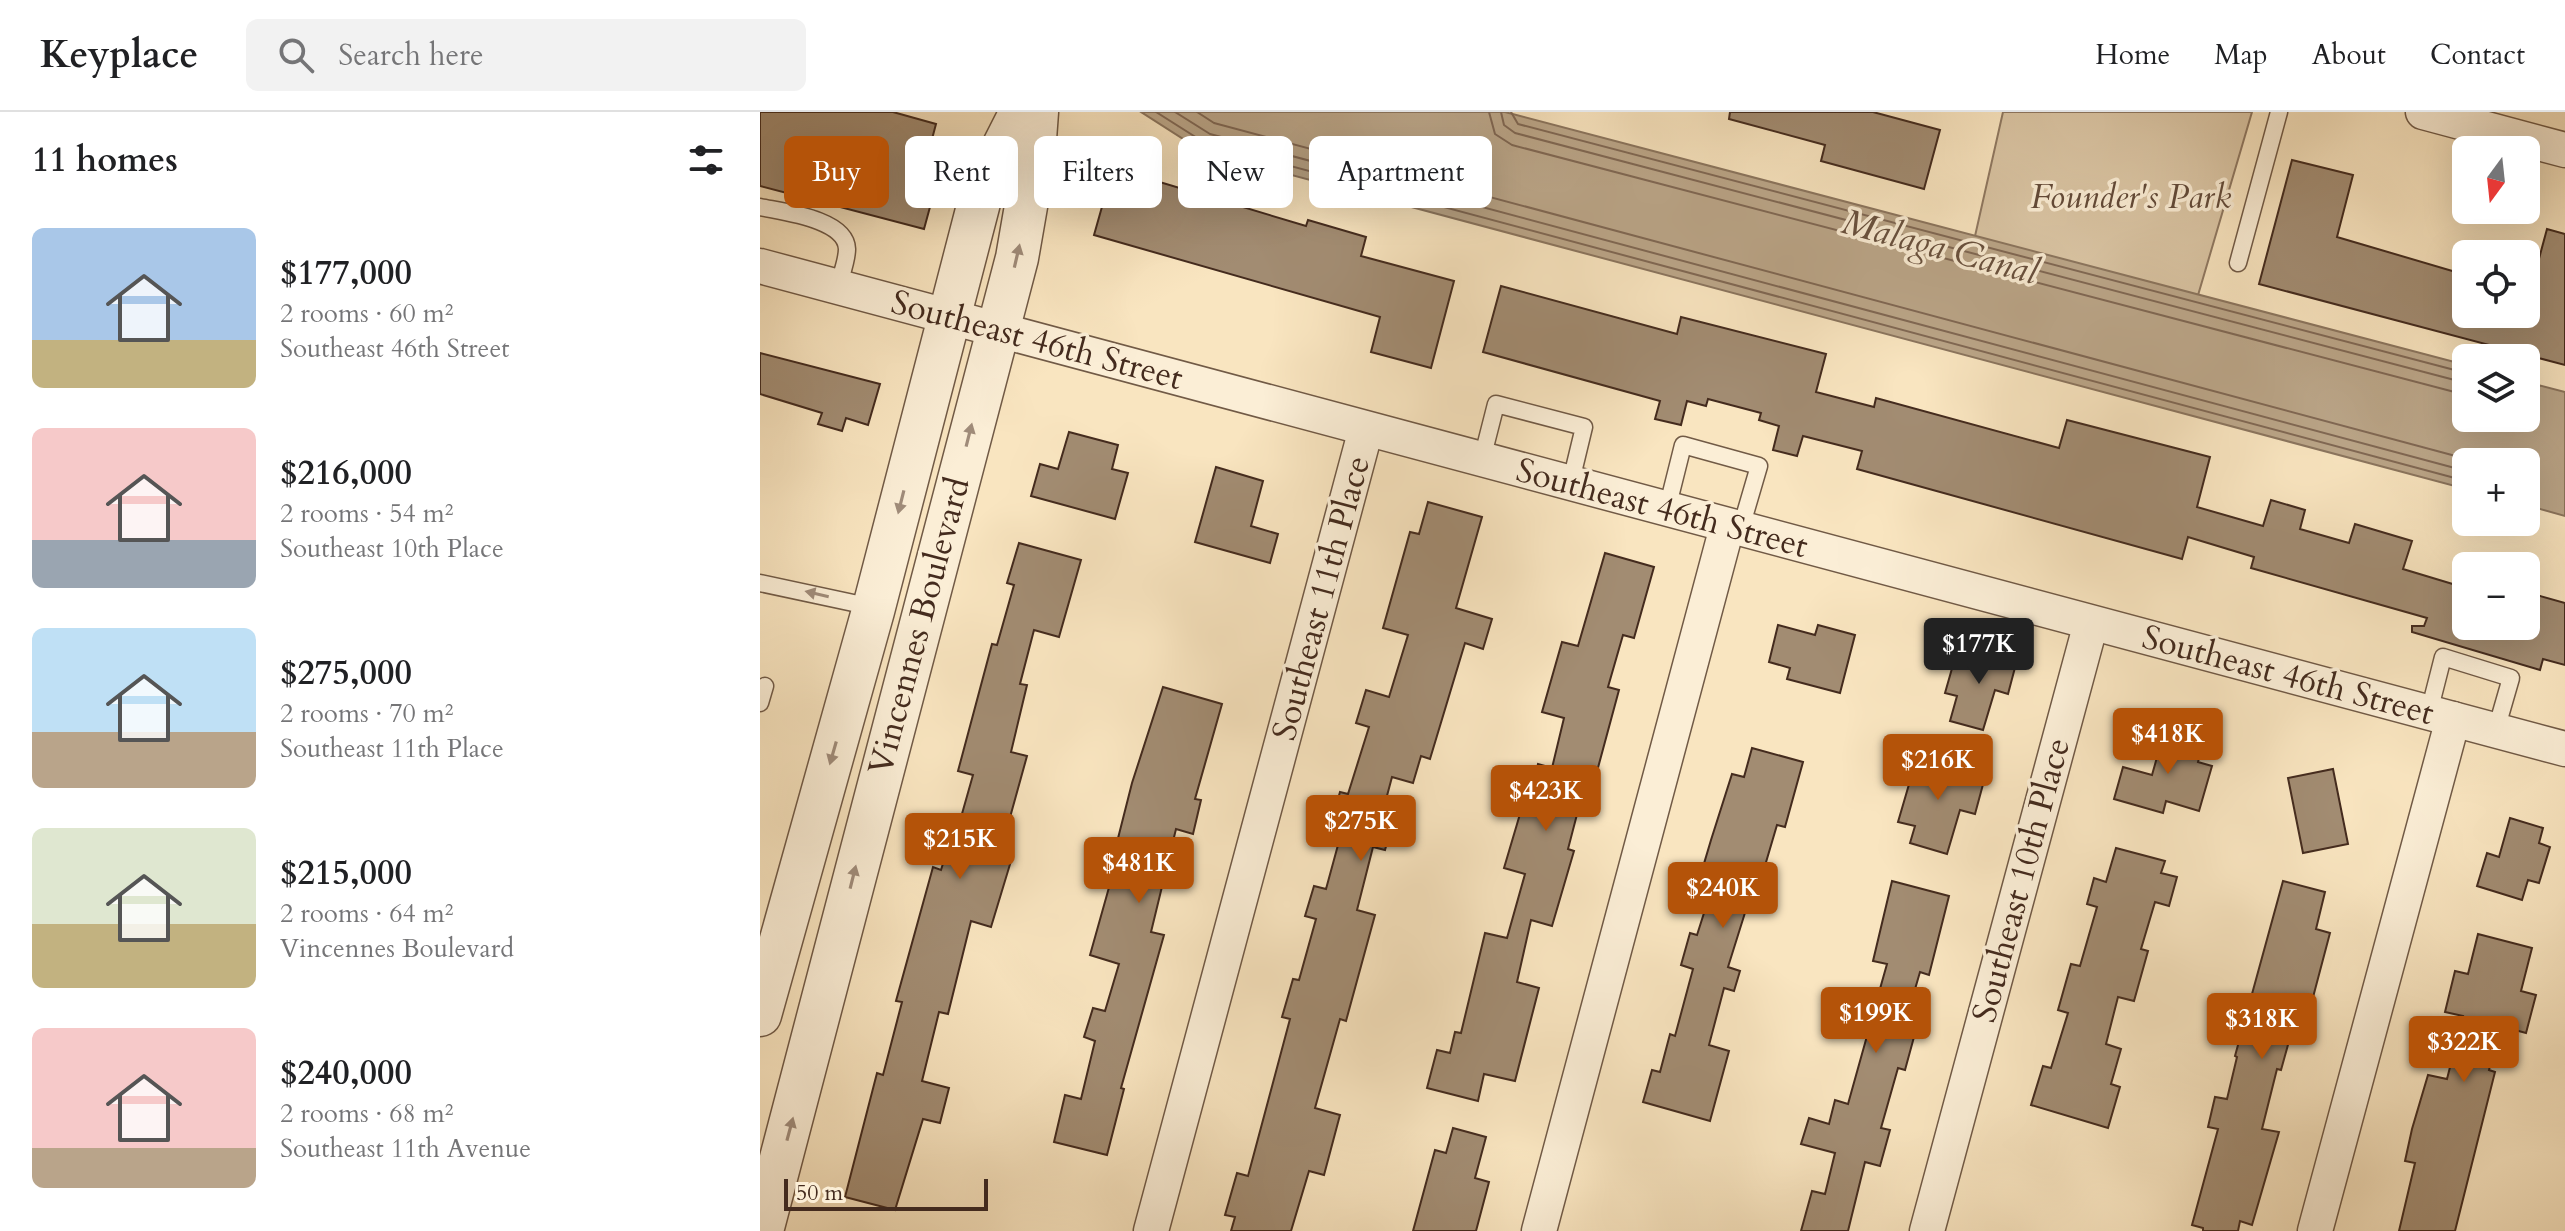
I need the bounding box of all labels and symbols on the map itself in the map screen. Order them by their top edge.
north arrow [2452,136,2540,224]
park label: Founder's Park [2031,174,2231,220]
water label: Malaga Canal [1836,197,2045,297]
one-way arrow [1011,243,1023,268]
street label: Southeast 46th Street [886,279,1188,401]
one-way arrow [963,423,975,448]
street label: Southeast 46th Street [1511,447,1813,569]
street label: Southeast 11th Place [1261,451,1381,745]
street label: Vincennes Boulevard [857,472,981,780]
one-way arrow [894,489,906,514]
one-way arrow [804,587,829,599]
street label: Southeast 46th Street [2137,614,2439,736]
pin: $177K [1923,618,2035,686]
pin: $418K [2112,708,2224,776]
street label: Southeast 10th Place [1961,733,2081,1027]
pin: $216K [1882,734,1994,802]
one-way arrow [826,741,839,765]
pin: $423K [1490,765,1602,833]
pin: $275K [1305,795,1417,863]
pin: $215K [904,813,1016,881]
pin: $481K [1083,837,1195,905]
pin: $240K [1667,862,1779,930]
one-way arrow [848,864,860,889]
pin: $199K [1820,987,1932,1055]
pin: $318K [2206,993,2318,1061]
pin: $322K [2408,1016,2520,1084]
one-way arrow [784,1116,796,1141]
scale bar [784,1175,988,1211]

